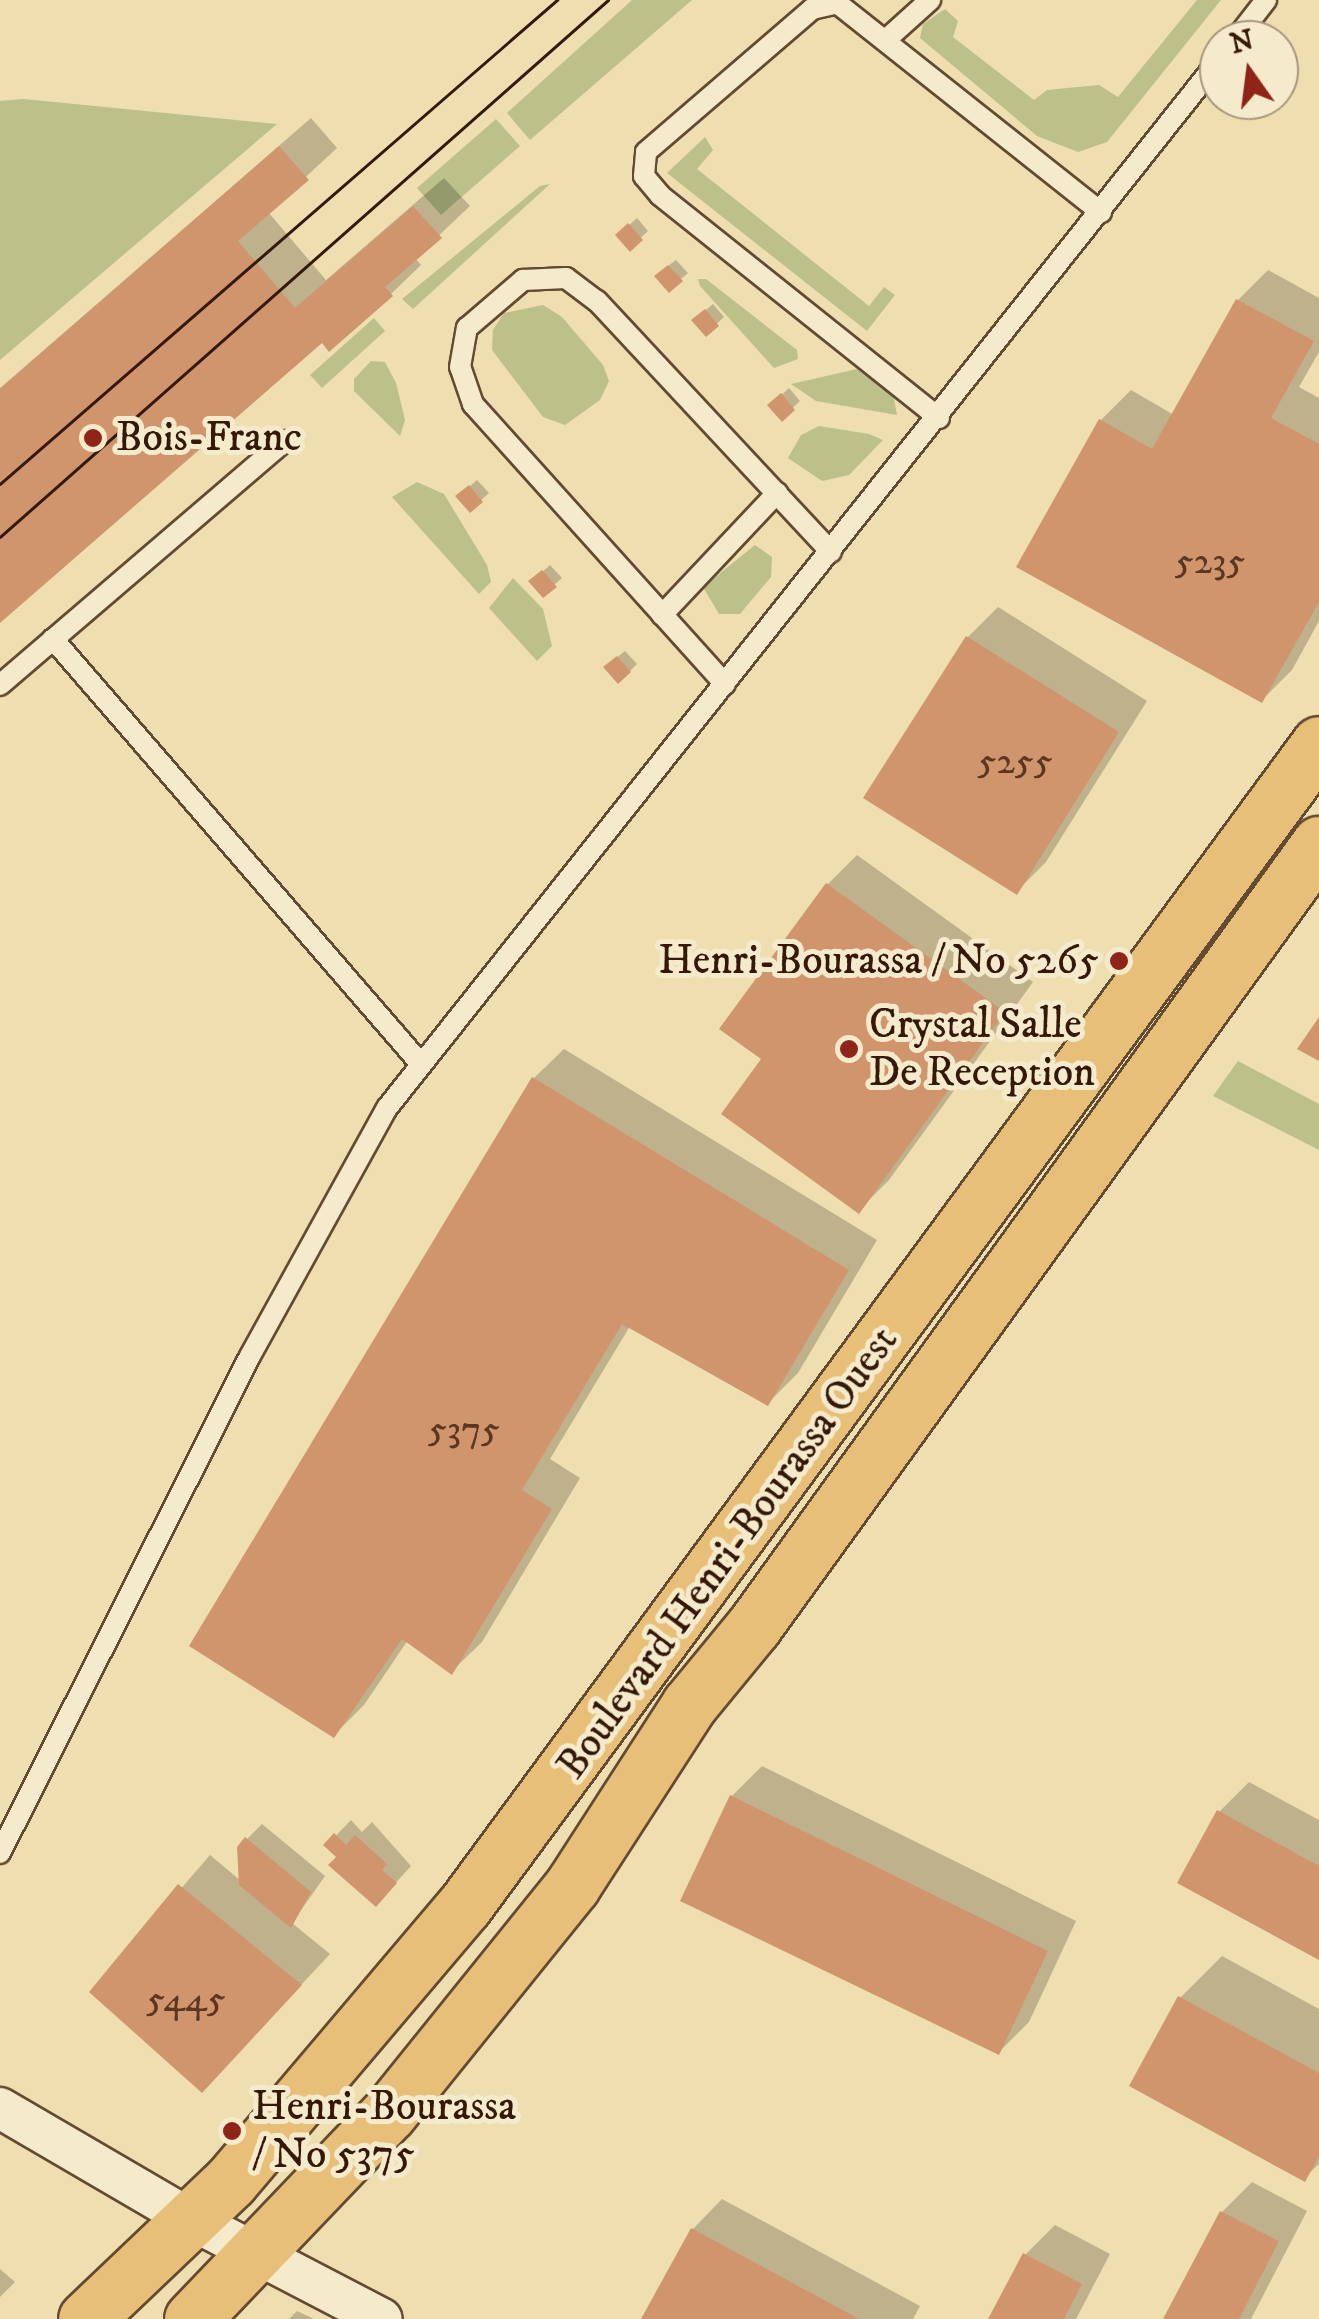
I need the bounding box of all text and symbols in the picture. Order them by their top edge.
north arrow [1199,20,1299,120]
text: N [1227,23,1257,62]
place label: Bois-Franc [116,413,302,463]
marker: Bois-Franc [80,425,106,451]
house number: 5235 [1175,540,1245,586]
house number: 5255 [977,740,1053,786]
place label: Henri-Bourassa / No 5265 [658,936,1099,986]
marker: Henri-Bourassa / No 5265 [1108,950,1130,972]
place label: Crystal Salle De Reception [869,1000,1095,1098]
marker: Crystal Salle De Reception [838,1038,860,1060]
street label: Boulevard Henri-Bourassa Ouest [547,1317,909,1789]
house number: 5375 [428,1408,500,1454]
house number: 5445 [146,1978,226,2024]
place label: Henri-Bourassa / No 5375 [252,2082,516,2180]
marker: Henri-Bourassa / No 5375 [221,2120,243,2142]

